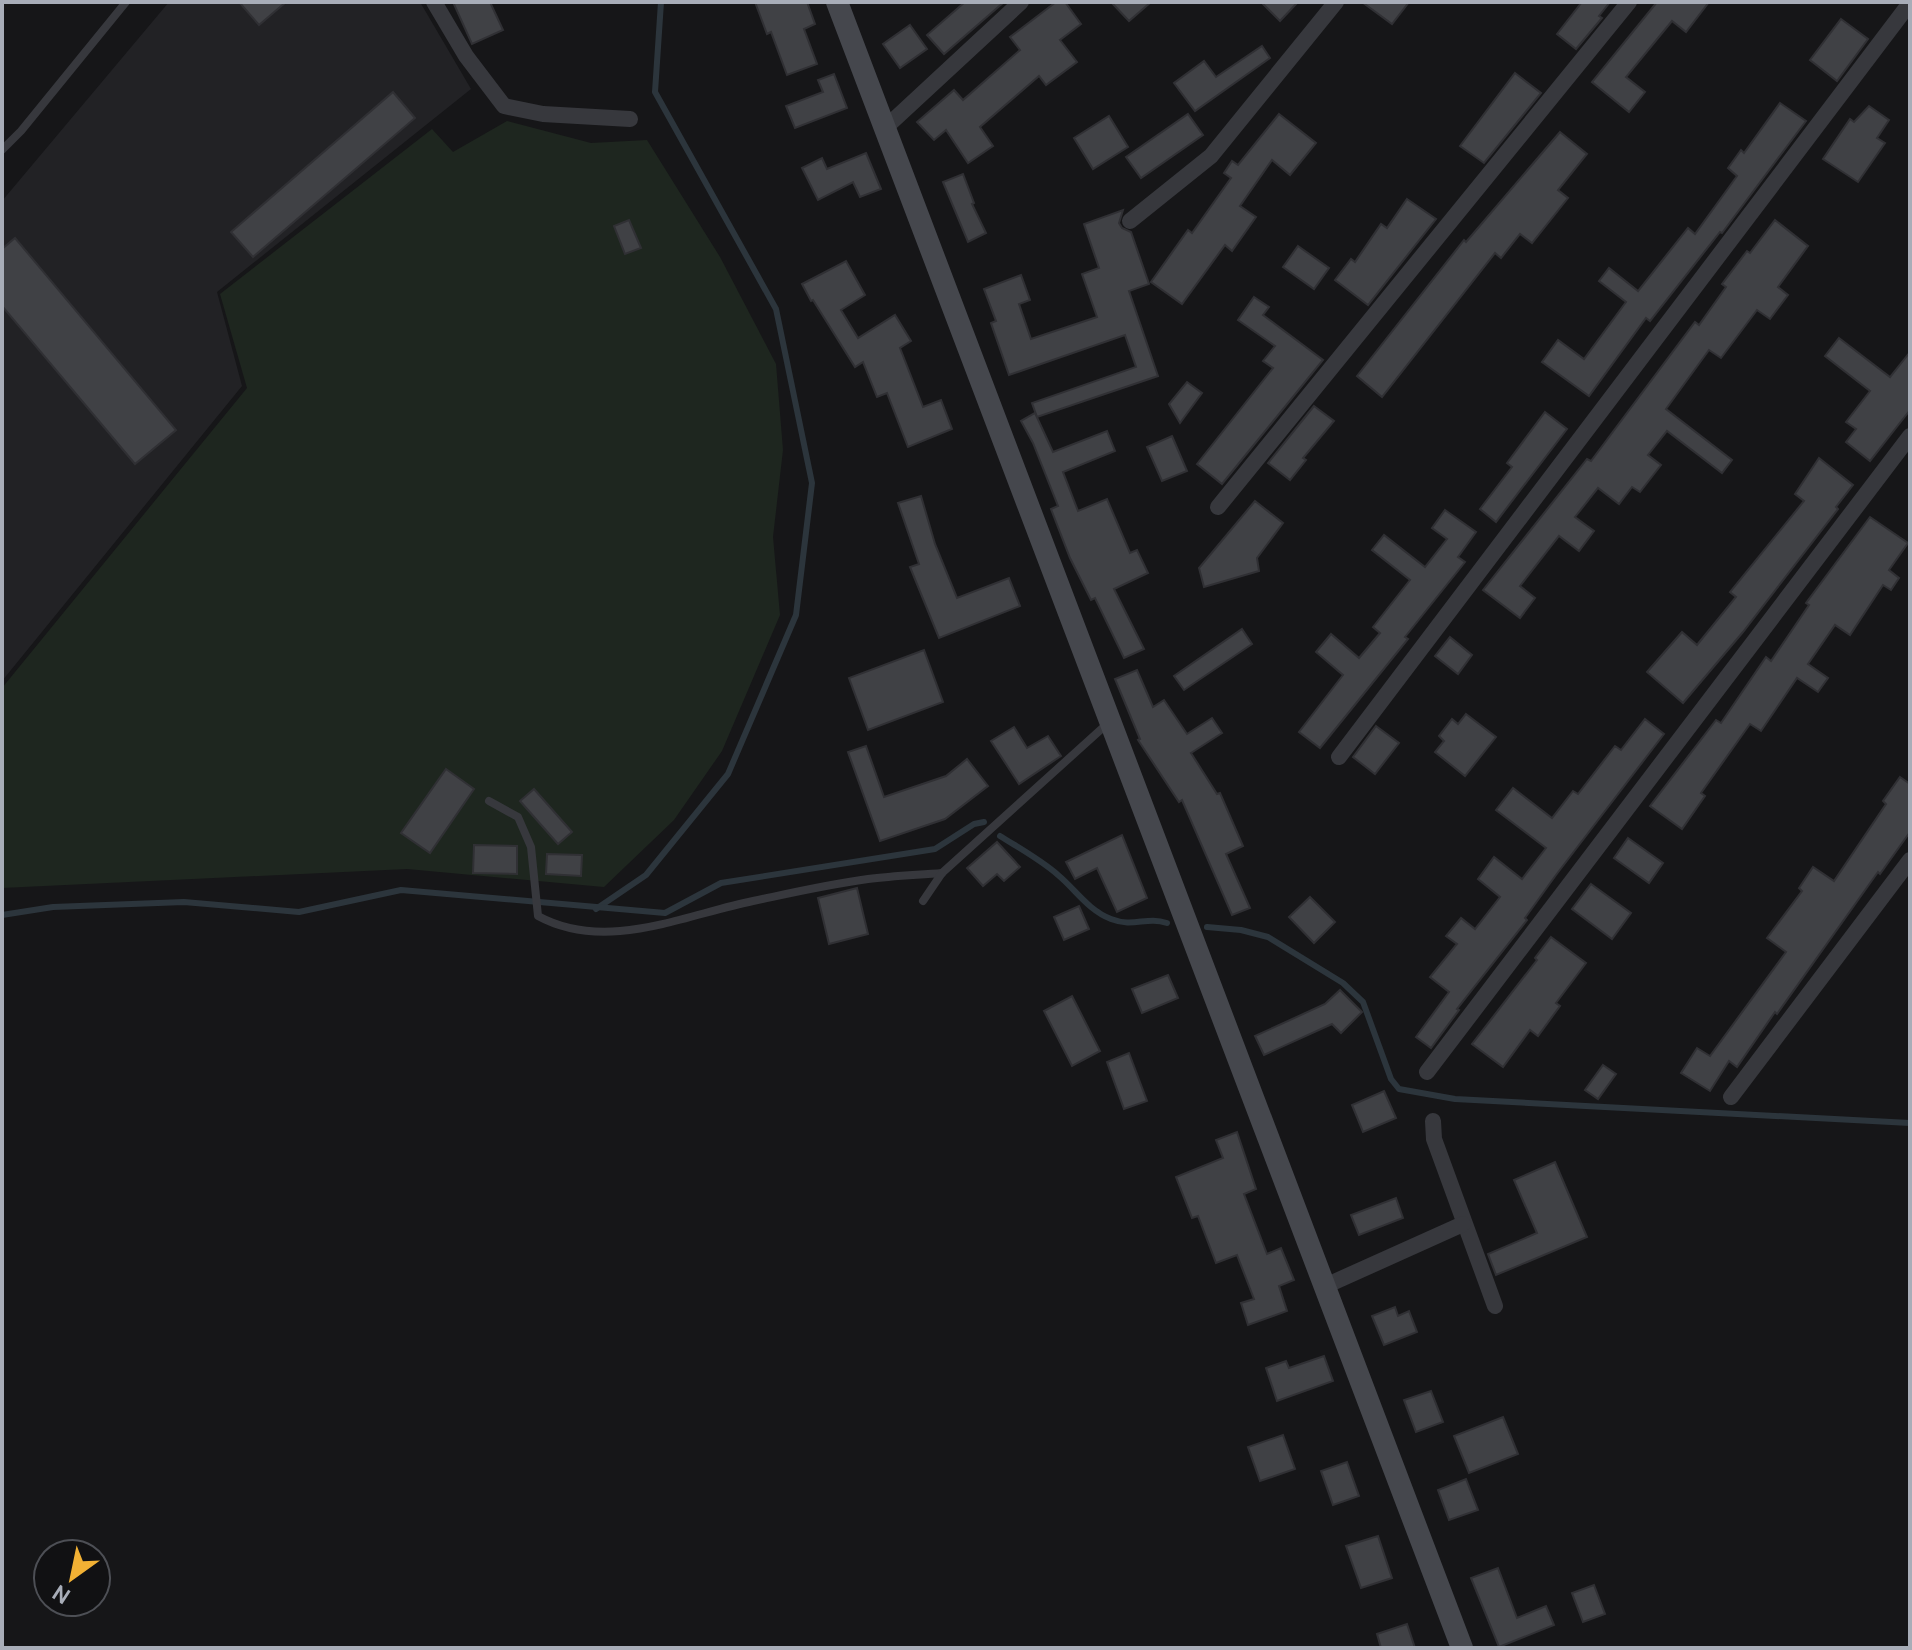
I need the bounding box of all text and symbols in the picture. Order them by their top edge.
north arrow [32,1538,112,1618]
text: N [48,1579,75,1610]

